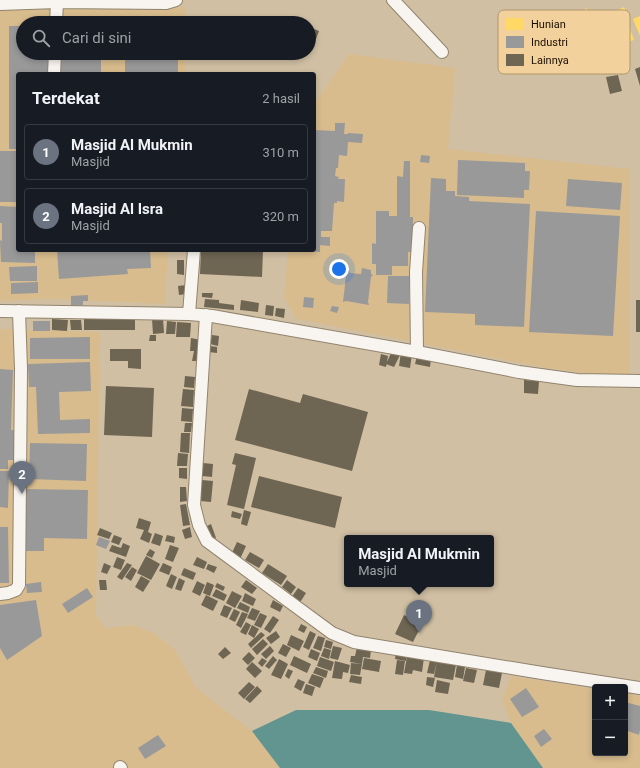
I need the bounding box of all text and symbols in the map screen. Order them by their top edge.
legend [498,10,630,74]
search box [16,16,316,60]
text: Hunian [531,18,566,31]
icon: search [30,27,52,49]
text: Cari di sini [62,29,132,47]
text: Industri [531,36,568,49]
text: Lainnya [531,54,569,67]
text: Terdekat [32,88,100,108]
text: 2 hasil [262,91,300,106]
text: Masjid Al Mukmin [71,136,193,154]
text: 1 [42,145,50,160]
text: 310 m [262,145,299,160]
text: Masjid [71,154,110,169]
text: Masjid Al Isra [71,200,163,218]
text: 2 [42,209,50,224]
text: 320 m [262,209,299,224]
text: Masjid [71,218,110,233]
your location [329,259,349,279]
pin: 2 [9,461,35,494]
popup [344,535,494,587]
text: Masjid Al Mukmin [358,545,480,563]
text: Masjid [358,563,397,578]
pin: 1 [406,600,432,633]
map controls [592,684,628,756]
button: + [592,684,628,720]
button: − [592,720,628,756]

